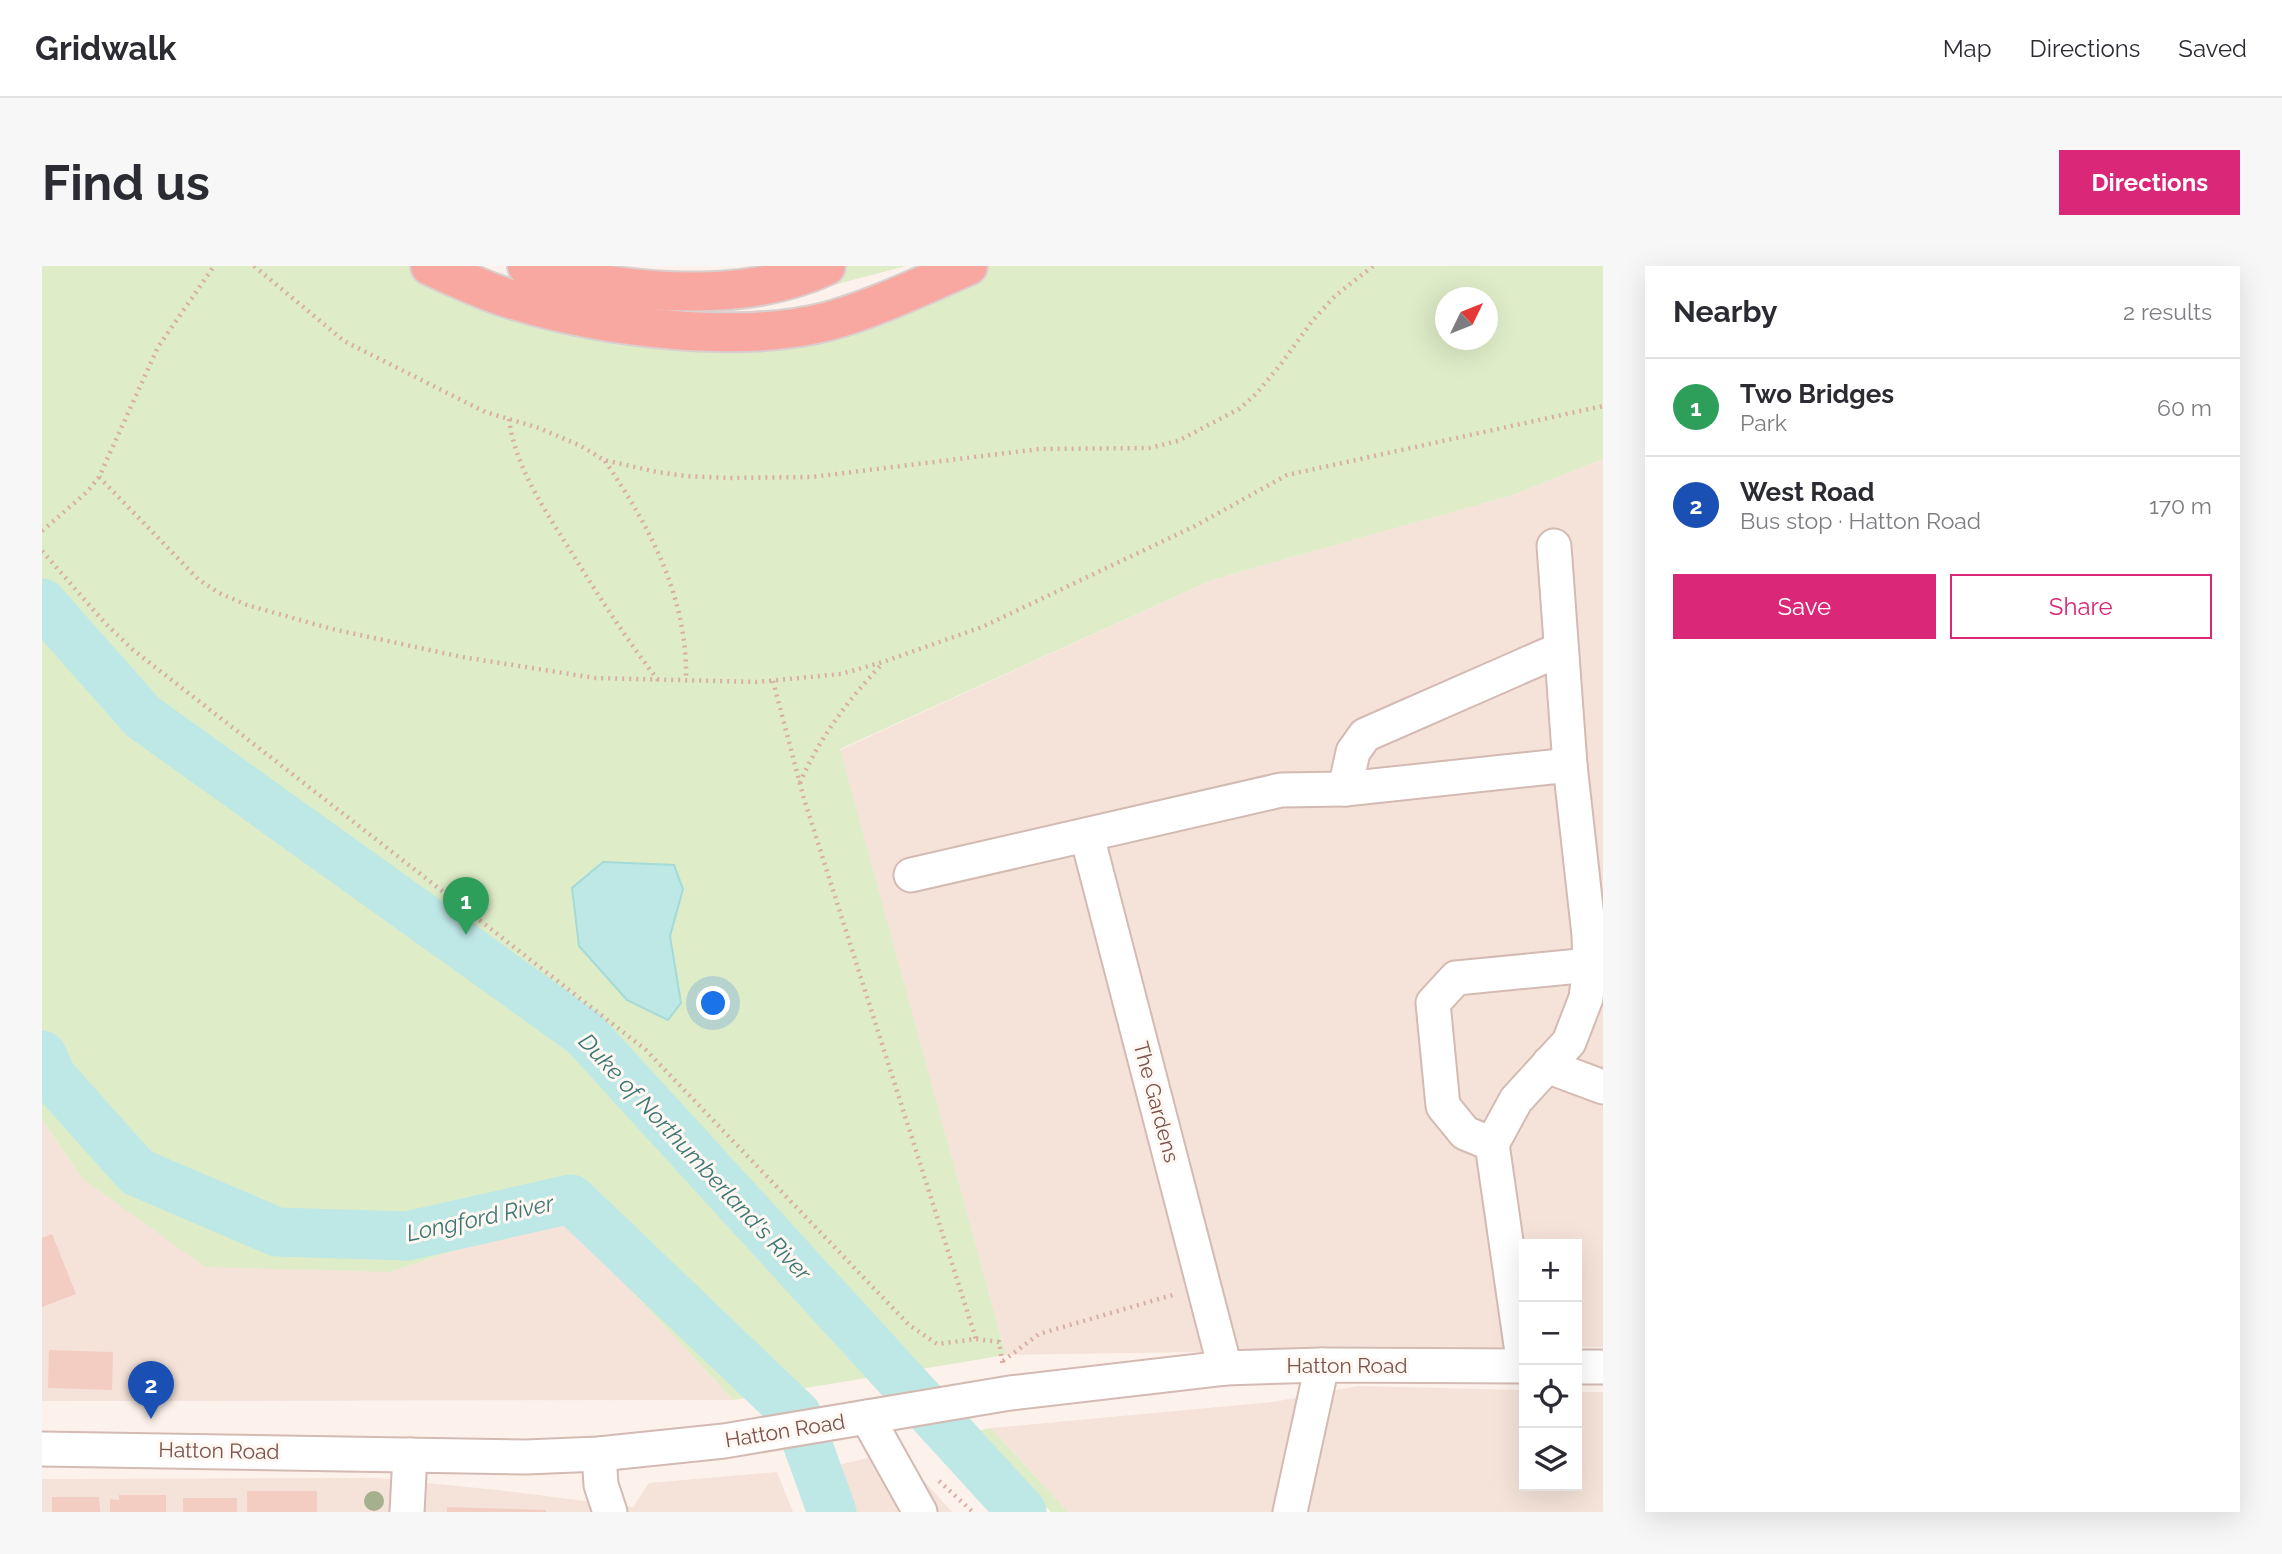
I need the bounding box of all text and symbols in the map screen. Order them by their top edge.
text: Gridwalk [35,29,176,68]
text: Map [1943,34,1992,63]
text: Directions [2030,34,2140,63]
text: Saved [2178,34,2247,63]
button: Directions [2059,150,2240,215]
text: Find us [42,154,210,211]
north arrow [1435,287,1498,350]
text: Nearby [1673,294,1777,329]
text: 2 results [2123,298,2212,325]
text: Two Bridges [1740,379,1894,409]
text: 1 [1690,394,1702,421]
text: 60 m [2157,394,2212,421]
text: Park [1740,409,1787,436]
text: West Road [1740,477,1874,507]
text: 2 [1690,492,1702,519]
text: 170 m [2149,492,2212,519]
text: Bus stop · Hatton Road [1740,507,1981,534]
button: Save [1673,574,1936,639]
button: Share [1950,574,2212,639]
pin: 1 [443,877,489,935]
your location [696,986,730,1020]
water label: Duke of Northumberland's River [574,1028,818,1287]
street label: The Gardens [1128,1039,1185,1165]
water label: Longford River [404,1188,557,1246]
map controls [1519,1239,1582,1491]
button: + [1519,1239,1582,1302]
button: − [1519,1302,1582,1365]
street label: Hatton Road [1286,1353,1408,1378]
pin: 2 [128,1361,174,1419]
button: locate [1519,1365,1582,1428]
street label: Hatton Road [723,1409,847,1452]
button: layers [1519,1428,1582,1491]
street label: Hatton Road [158,1437,280,1464]

